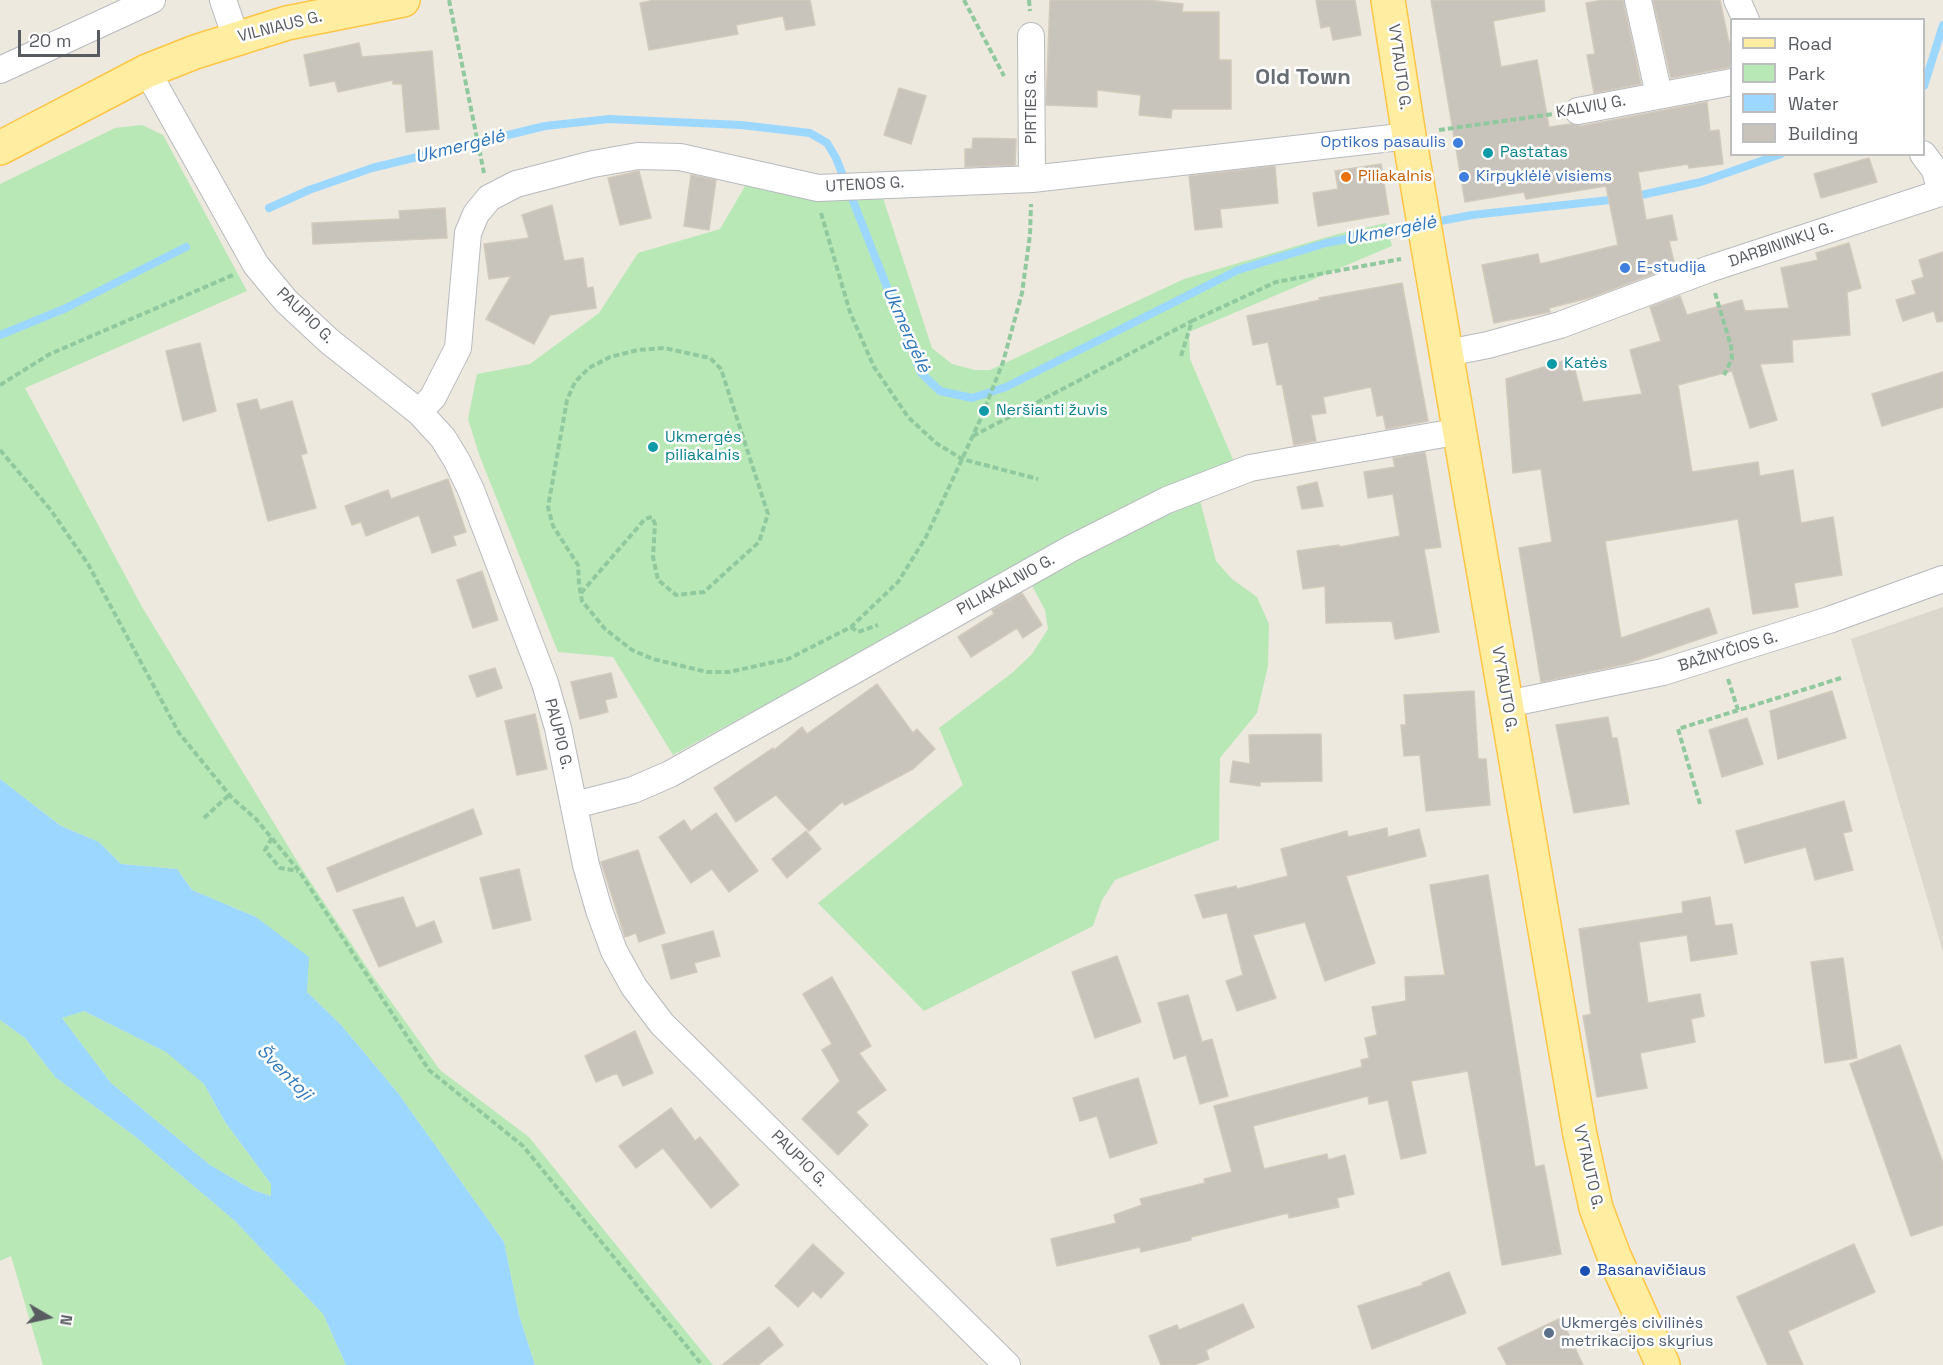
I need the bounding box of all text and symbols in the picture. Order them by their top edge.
street label: VILNIAUS G. [236,7,324,47]
scale bar [21,18,104,56]
legend [1730,18,1925,156]
street label: VYTAUTO G. [1383,23,1415,111]
text: 20 m [29,29,72,52]
text: Road [1788,32,1832,55]
text: Park [1788,62,1825,85]
district label: Old Town [1255,65,1351,91]
street label: PIRTIES G. [1022,70,1042,144]
street label: KALVIŲ G. [1555,91,1627,123]
text: Water [1788,92,1839,115]
text: Building [1788,122,1858,145]
water label: Ukmergėlė [413,125,507,169]
place label: Optikos pasaulis [1321,133,1446,153]
marker: Optikos pasaulis [1451,136,1465,150]
place label: Pastatas [1500,143,1568,163]
marker: Pastatas [1481,146,1495,160]
place label: Piliakalnis [1358,167,1432,187]
place label: Kirpyklėlė visiems [1476,167,1612,187]
marker: Piliakalnis [1339,170,1353,184]
marker: Kirpyklėlė visiems [1457,170,1471,184]
street label: UTENOS G. [825,173,905,197]
water label: Ukmergėlė [1344,212,1438,250]
street label: DARBININKŲ G. [1726,218,1836,272]
place label: E-studija [1637,258,1706,278]
marker: E-studija [1618,261,1632,275]
street label: PAUPIO G. [272,284,338,348]
water label: Ukmergėlė [878,284,934,376]
place label: Katės [1564,354,1607,374]
marker: Katės [1545,357,1559,371]
place label: Neršianti žuvis [996,401,1108,421]
marker: Neršianti žuvis [977,404,991,418]
place label: Ukmergės piliakalnis [665,428,741,466]
marker: Ukmergės piliakalnis [646,440,660,454]
street label: PILIAKALNIO G. [954,550,1058,620]
street label: BAŽNYČIOS G. [1676,628,1780,676]
street label: VYTAUTO G. [1487,645,1521,733]
street label: PAUPIO G. [540,697,576,771]
water label: Šventoji [252,1041,316,1105]
street label: VYTAUTO G. [1569,1123,1607,1211]
street label: PAUPIO G. [767,1127,831,1191]
place label: Basanavičiaus [1597,1261,1706,1281]
marker: Basanavičiaus [1578,1264,1592,1278]
north arrow [18,1287,78,1347]
text: N [55,1313,77,1327]
place label: Ukmergės civilinės metrikacijos skyrius [1561,1314,1714,1352]
marker: Ukmergės civilinės metrikacijos skyrius [1542,1326,1556,1340]

